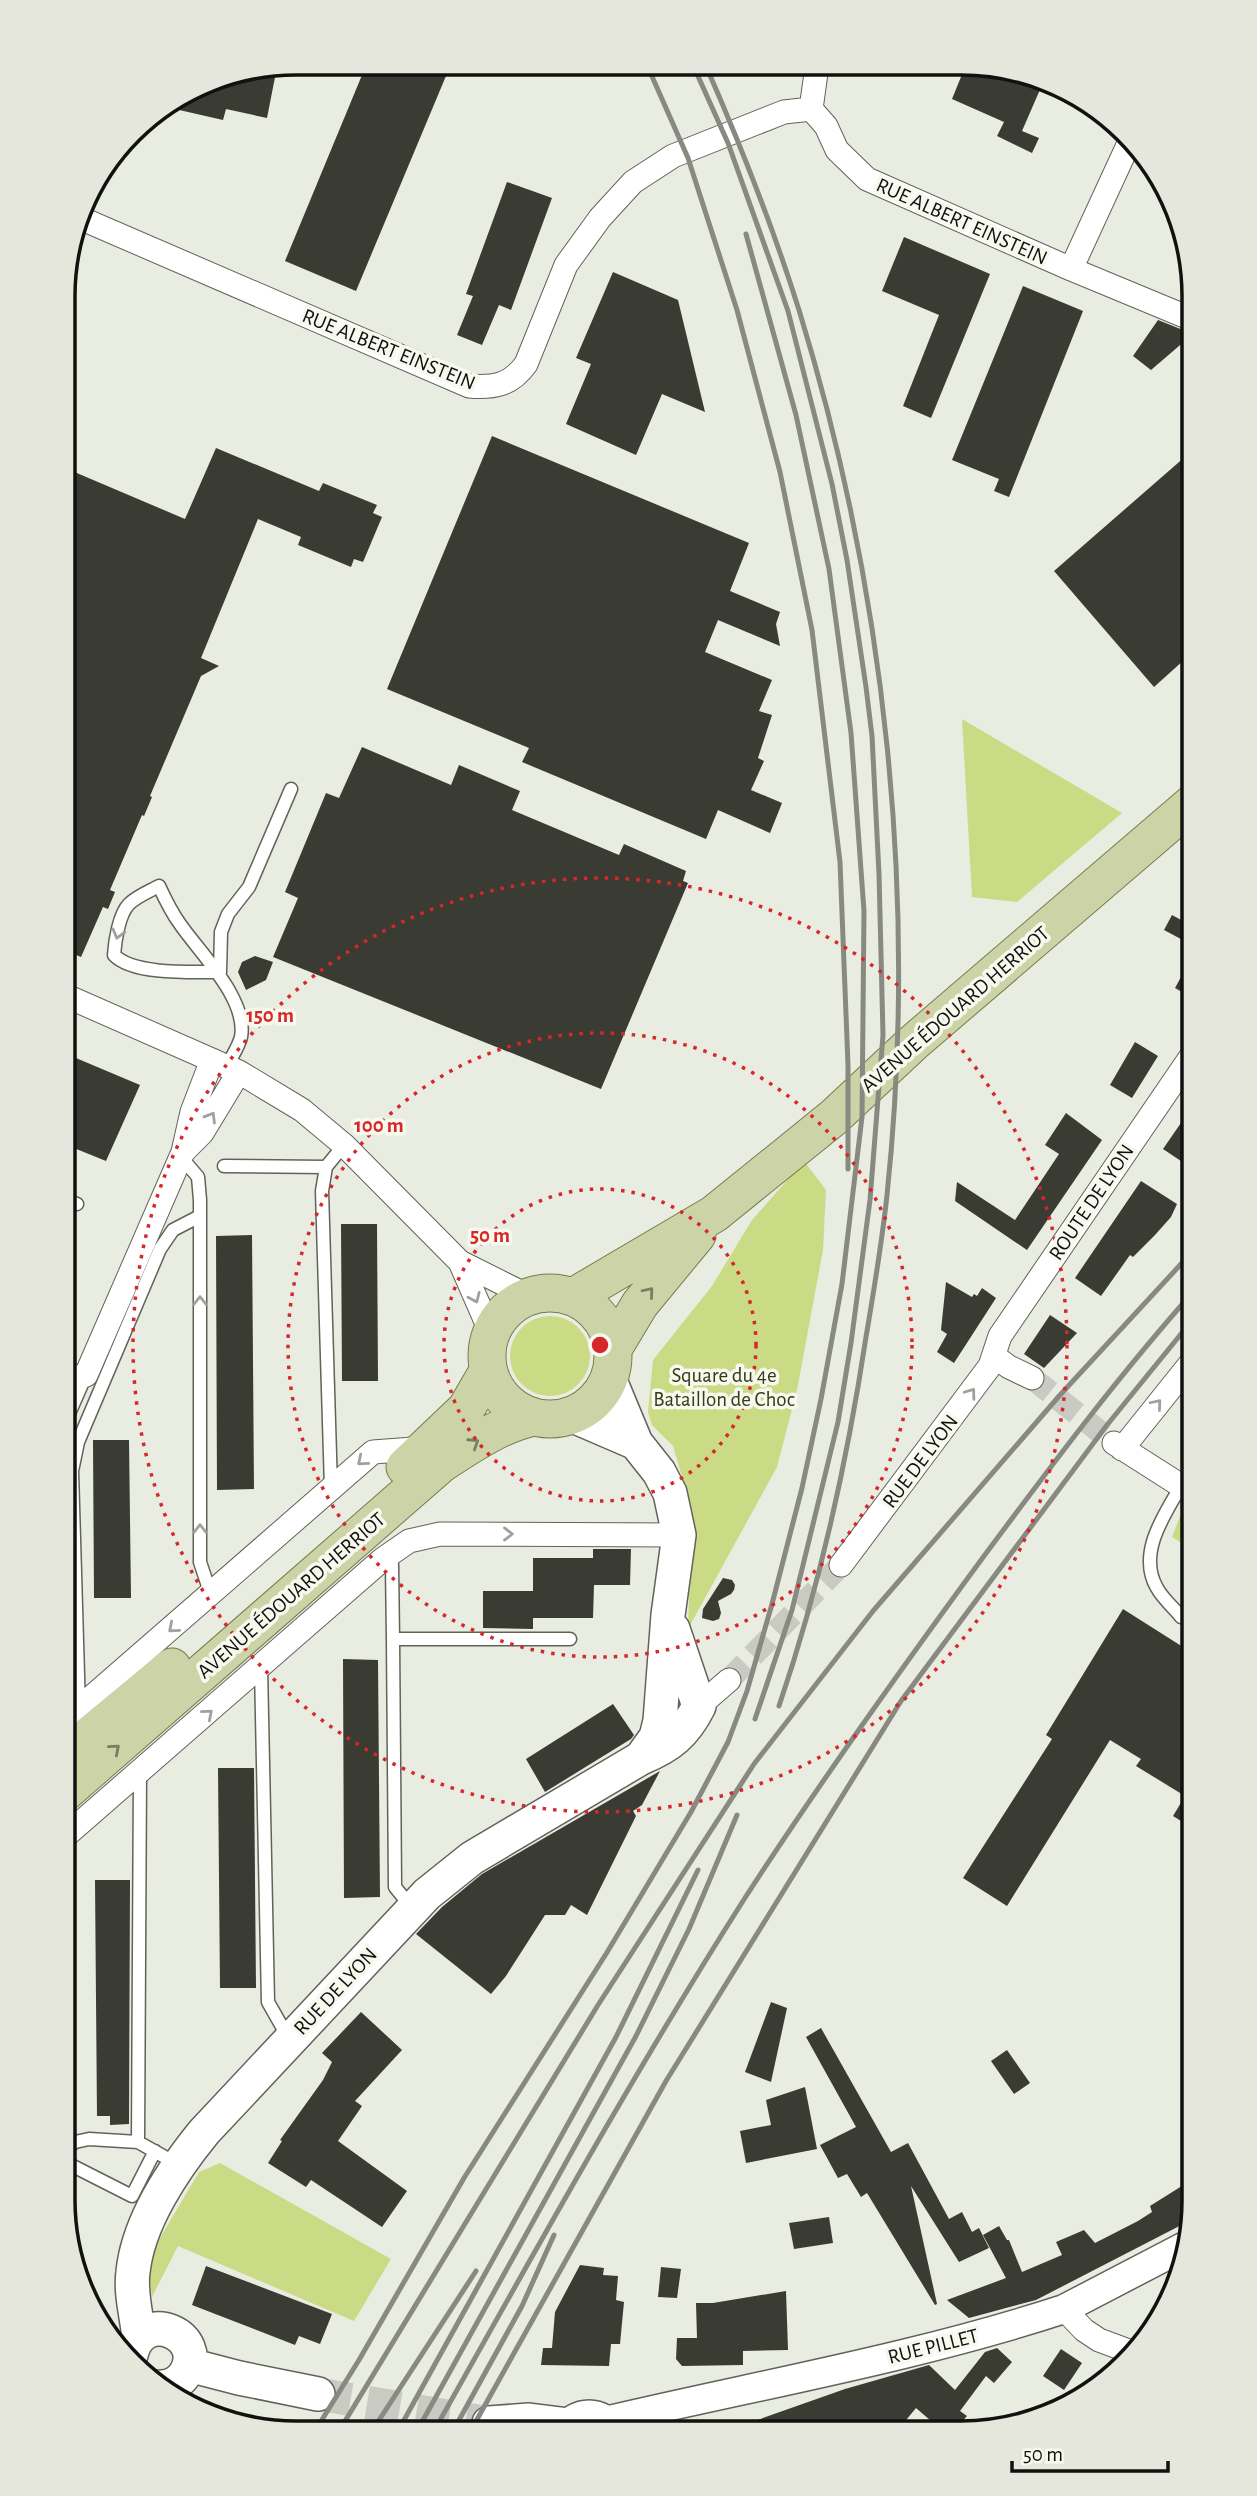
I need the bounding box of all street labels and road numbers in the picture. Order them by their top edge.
street label: RUE ALBERT EINSTEIN [873,174,1051,269]
street label: RUE ALBERT EINSTEIN [299,305,478,394]
street label: AVENUE ÉDOUARD HERRIOT [856,921,1053,1096]
street label: ROUTE DE LYON [1045,1141,1138,1264]
street label: RUE DE LYON [879,1411,962,1512]
street label: AVENUE ÉDOUARD HERRIOT [192,1507,389,1682]
street label: RUE DE LYON [290,1944,381,2039]
street label: RUE PILLET [886,2325,980,2368]

